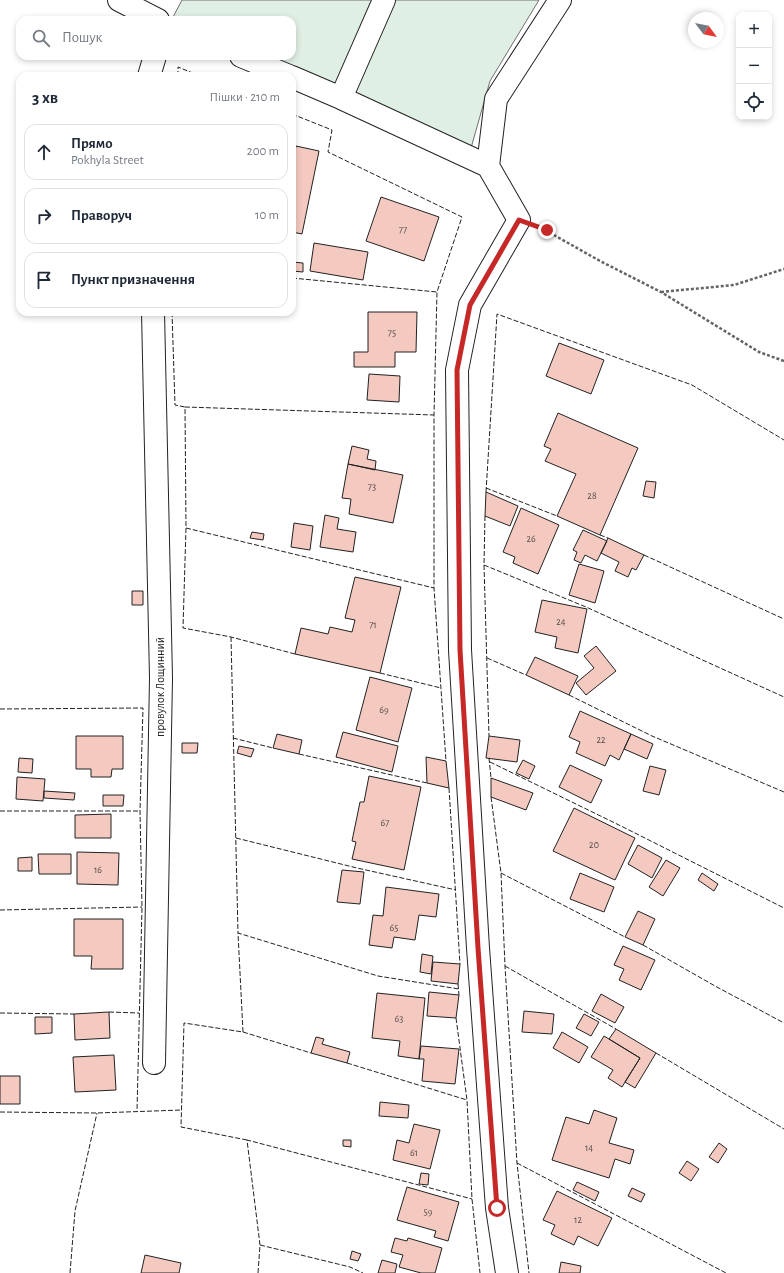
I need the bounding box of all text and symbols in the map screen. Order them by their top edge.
north arrow [688,12,724,48]
map controls [736,12,772,120]
button: + [736,12,772,48]
search box [16,16,296,60]
icon: search [30,27,52,49]
text: Пошук [62,30,102,45]
button: − [736,48,772,84]
button: locate [736,84,772,120]
text: 3 хв [32,89,58,106]
text: Пішки · 210 m [210,91,280,104]
text: Прямо [71,136,113,151]
icon: ahead [33,141,55,163]
text: 200 m [247,145,279,158]
text: Pokhyla Street [71,154,144,167]
icon: right [33,205,55,227]
text: Праворуч [71,208,132,223]
text: 10 m [255,209,279,222]
route end [538,221,556,239]
house number: 77 [399,225,407,235]
icon: arrive [33,269,55,291]
text: Пункт призначення [71,272,195,287]
house number: 75 [388,328,396,338]
house number: 73 [368,482,376,492]
house number: 28 [587,491,597,501]
house number: 26 [526,534,536,544]
house number: 24 [556,617,566,627]
house number: 71 [369,620,377,630]
street label: провулок Лощинний [154,637,167,737]
house number: 69 [379,705,389,715]
house number: 22 [596,735,606,745]
house number: 67 [381,818,389,828]
house number: 20 [589,840,599,850]
house number: 16 [94,865,102,875]
house number: 65 [390,923,398,933]
house number: 63 [395,1014,403,1024]
house number: 14 [585,1143,593,1153]
house number: 61 [410,1148,418,1158]
route start [488,1199,506,1217]
house number: 59 [424,1207,433,1217]
house number: 12 [574,1215,582,1225]

